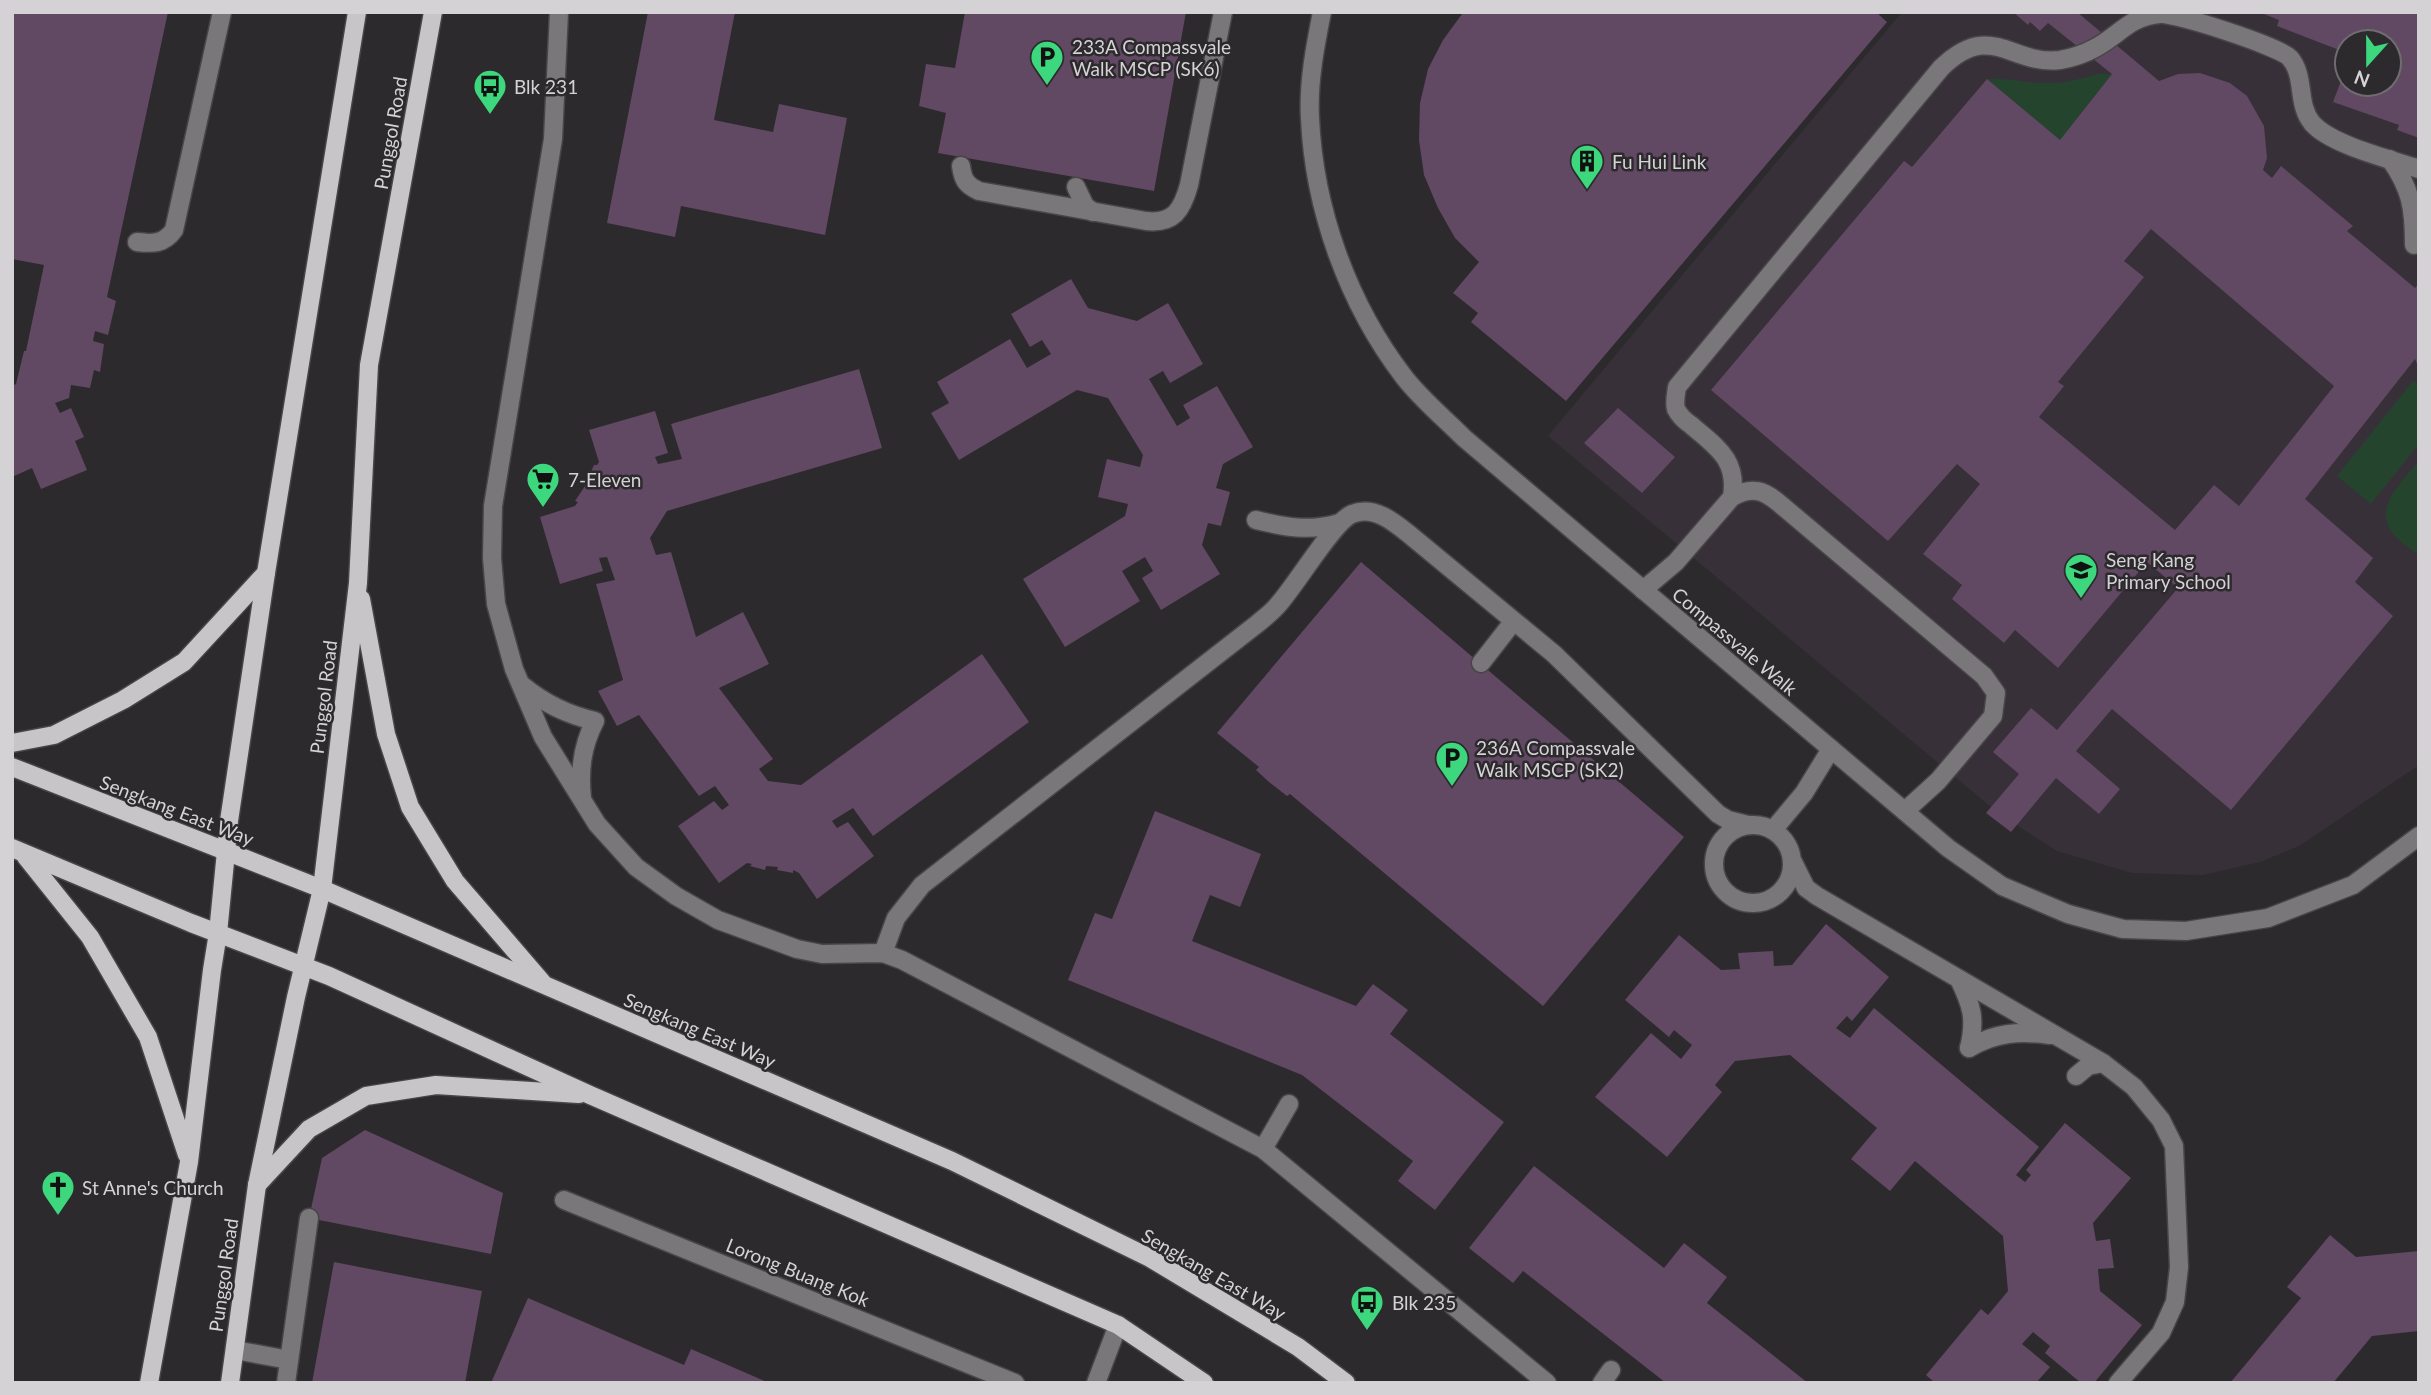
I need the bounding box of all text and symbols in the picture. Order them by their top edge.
north arrow [2333,28,2403,98]
place label: 233A Compassvale Walk MSCP (SK6) [1072,35,1231,80]
parking icon: 233A Compassvale Walk MSCP (SK6) [1028,38,1066,87]
text: N [2351,66,2373,93]
bus stop icon: Blk 231 [471,67,509,116]
street label: Punggol Road [369,75,411,191]
place label: Blk 231 [514,75,578,98]
building icon: Fu Hui Link [1568,142,1606,191]
place label: Fu Hui Link [1612,150,1707,173]
supermarket icon: 7-Eleven [524,460,562,509]
place label: 7-Eleven [568,468,641,491]
place label: Seng Kang Primary School [2106,548,2231,593]
school or university icon: Seng Kang Primary School [2062,551,2100,600]
street label: Compassvale Walk [1668,582,1802,700]
street label: Punggol Road [305,639,341,755]
place label: 236A Compassvale Walk MSCP (SK2) [1476,736,1635,781]
parking icon: 236A Compassvale Walk MSCP (SK2) [1433,739,1471,788]
street label: Sengkang East Way [97,770,257,850]
street label: Sengkang East Way [621,988,780,1072]
church icon: St Anne's Church [39,1168,77,1217]
place label: St Anne's Church [82,1176,224,1199]
street label: Punggol Road [204,1217,242,1333]
street label: Sengkang East Way [1138,1223,1290,1325]
street label: Lorong Buang Kok [723,1233,873,1311]
bus stop icon: Blk 235 [1348,1283,1386,1332]
place label: Blk 235 [1392,1291,1456,1314]

